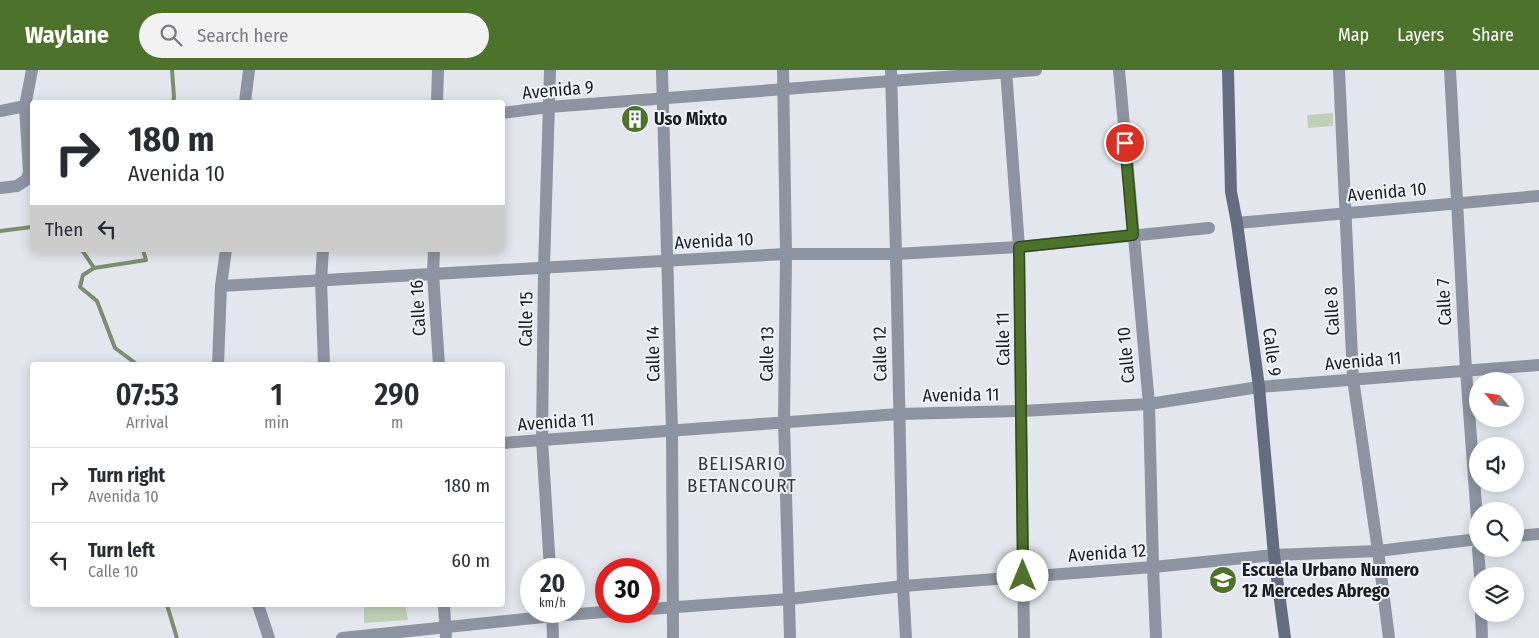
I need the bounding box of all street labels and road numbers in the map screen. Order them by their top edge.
street label: Avenida 9 [521,76,595,104]
street label: Avenida 10 [1346,178,1428,206]
street label: Avenida 10 [674,228,754,254]
street label: Calle 7 [1432,278,1456,326]
street label: Calle 16 [406,279,430,337]
street label: Calle 8 [1320,286,1344,336]
street label: Calle 15 [515,291,537,347]
street label: Calle 11 [992,312,1014,366]
street label: Calle 14 [642,326,664,382]
street label: Calle 13 [756,326,778,382]
street label: Calle 12 [869,326,891,382]
street label: Calle 10 [1113,326,1139,384]
street label: Calle 9 [1258,326,1286,378]
street label: Avenida 11 [1324,347,1402,375]
street label: Avenida 11 [922,383,1000,407]
street label: Avenida 11 [517,408,595,436]
street label: Avenida 12 [1067,539,1147,567]

